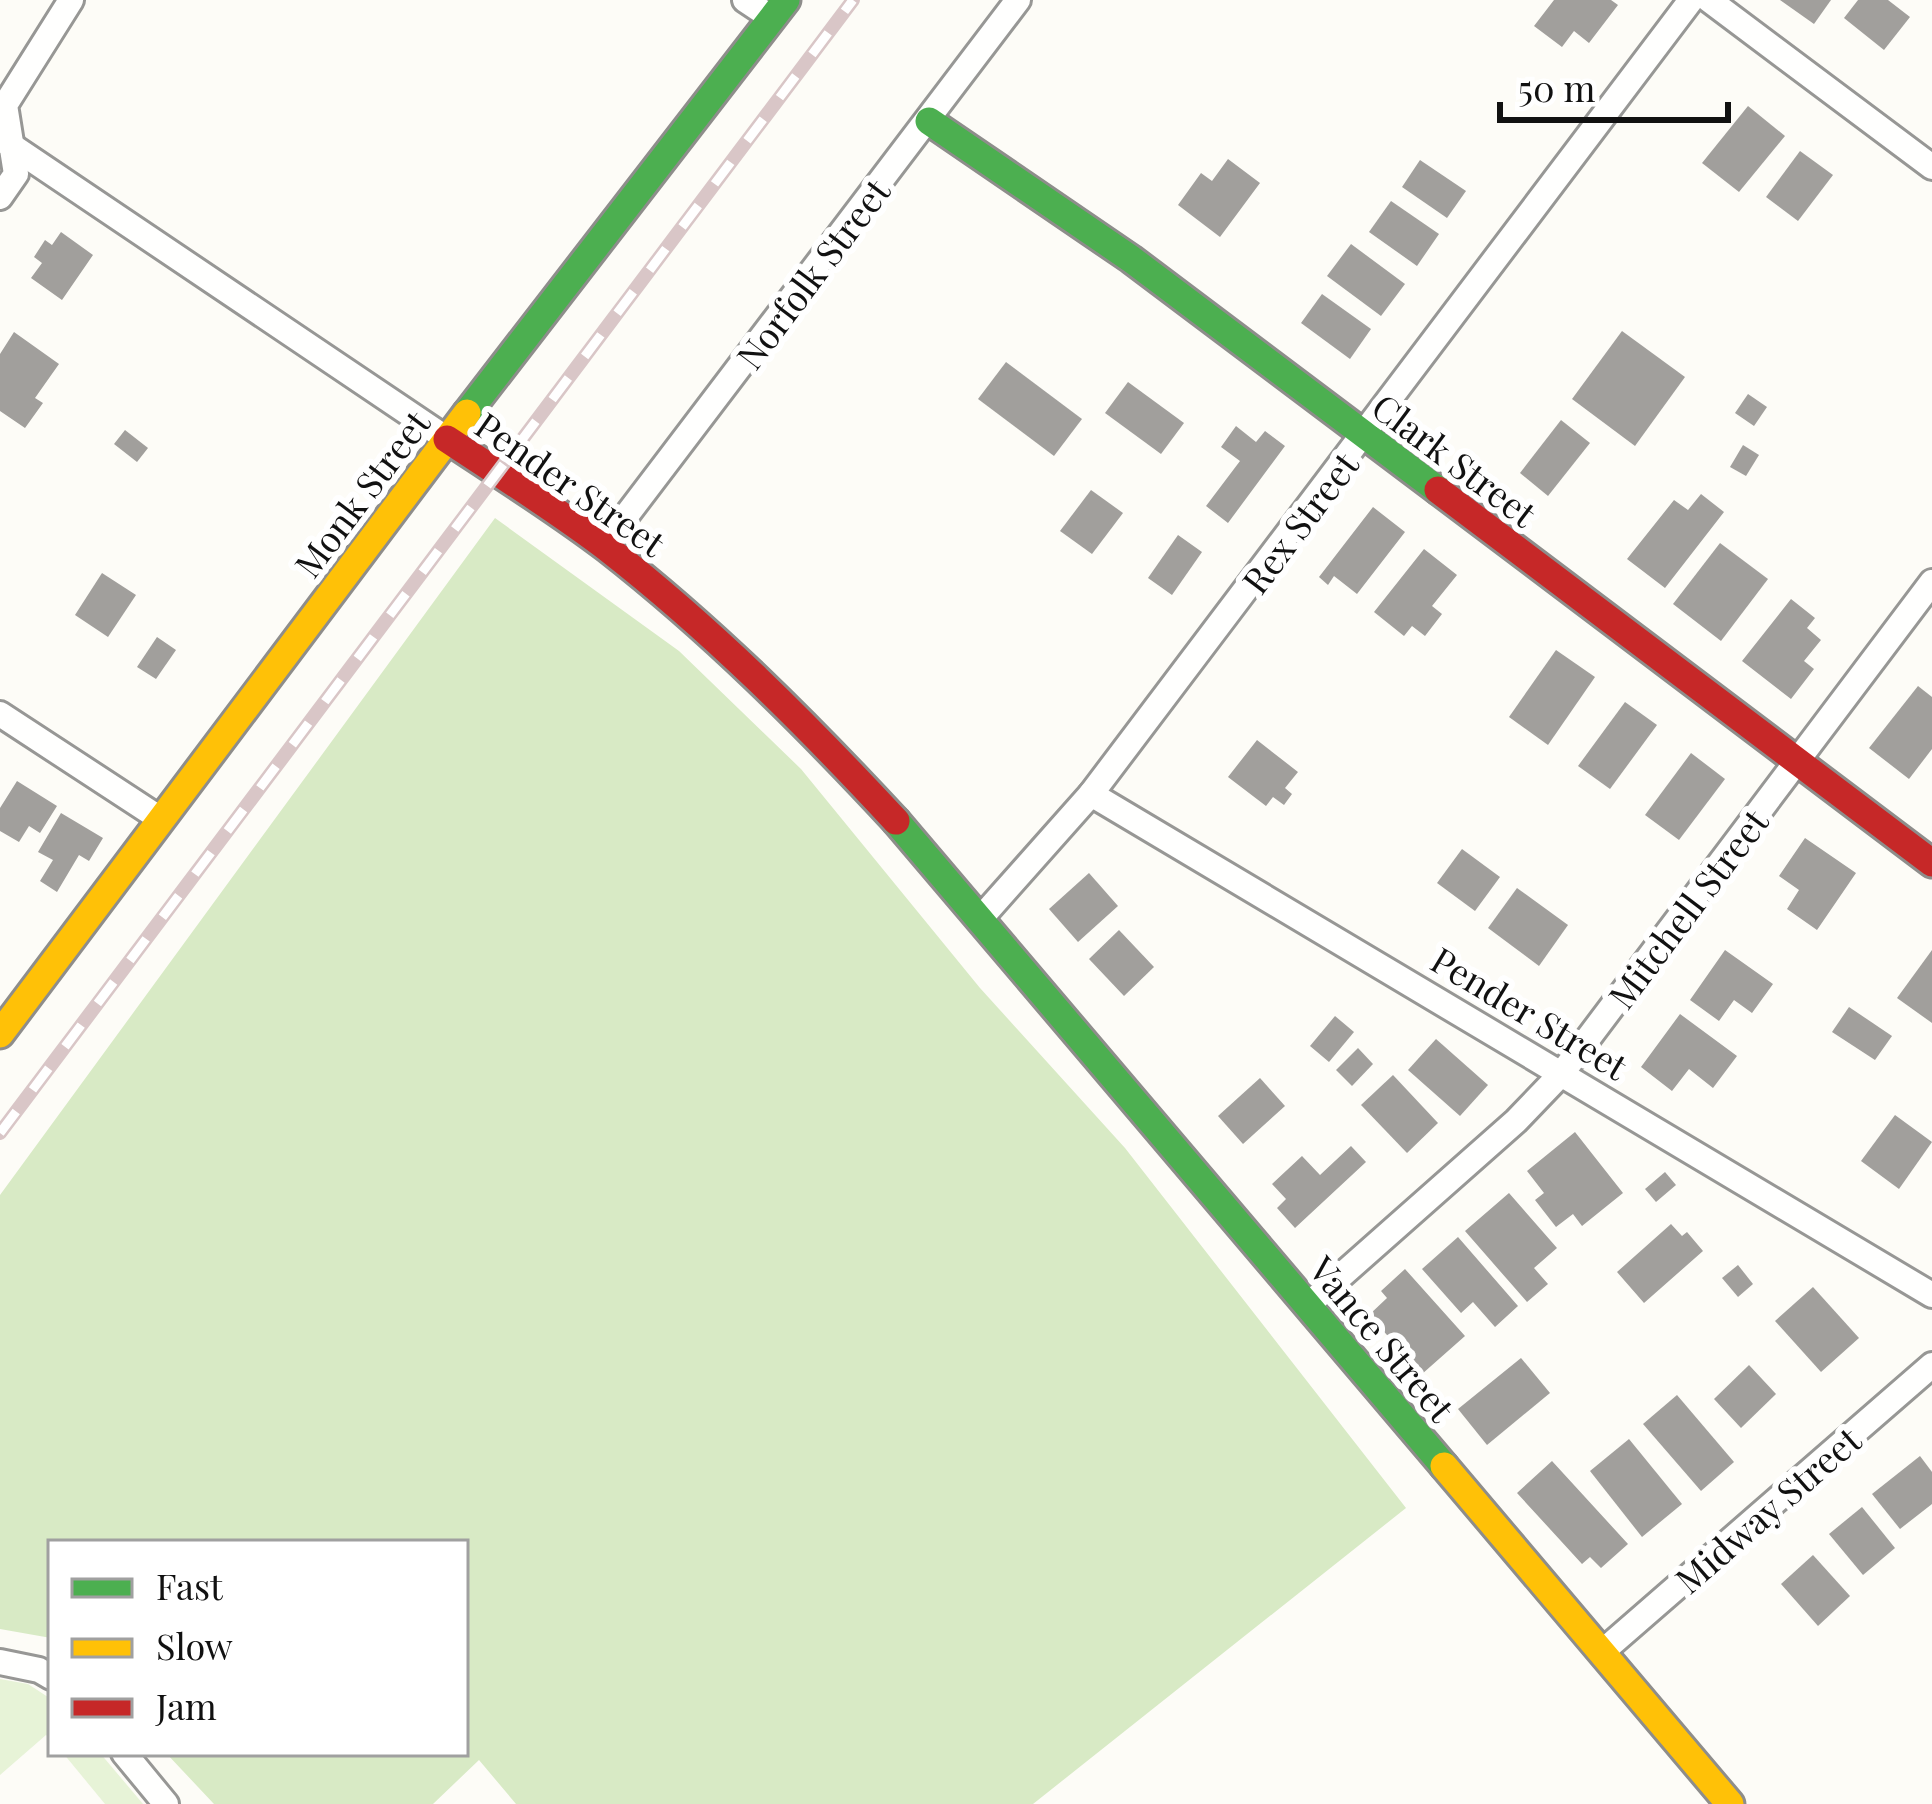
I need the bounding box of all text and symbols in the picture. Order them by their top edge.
scale bar [1500,48,1728,122]
text: 50 m [1518,63,1596,111]
street label: Norfolk Street [725,167,900,378]
street label: Clark Street [1363,382,1548,537]
street label: Monk Street [283,399,440,586]
street label: Pender Street [467,400,676,567]
street label: Rex Street [1230,441,1369,602]
street label: Mitchell Street [1596,798,1778,1017]
street label: Pender Street [1423,935,1638,1090]
street label: Vance Street [1299,1245,1467,1431]
street label: Midway Street [1664,1414,1871,1603]
legend [48,1540,468,1756]
text: Fast [156,1561,224,1609]
text: Slow [156,1621,233,1669]
text: Jam [155,1681,217,1729]

